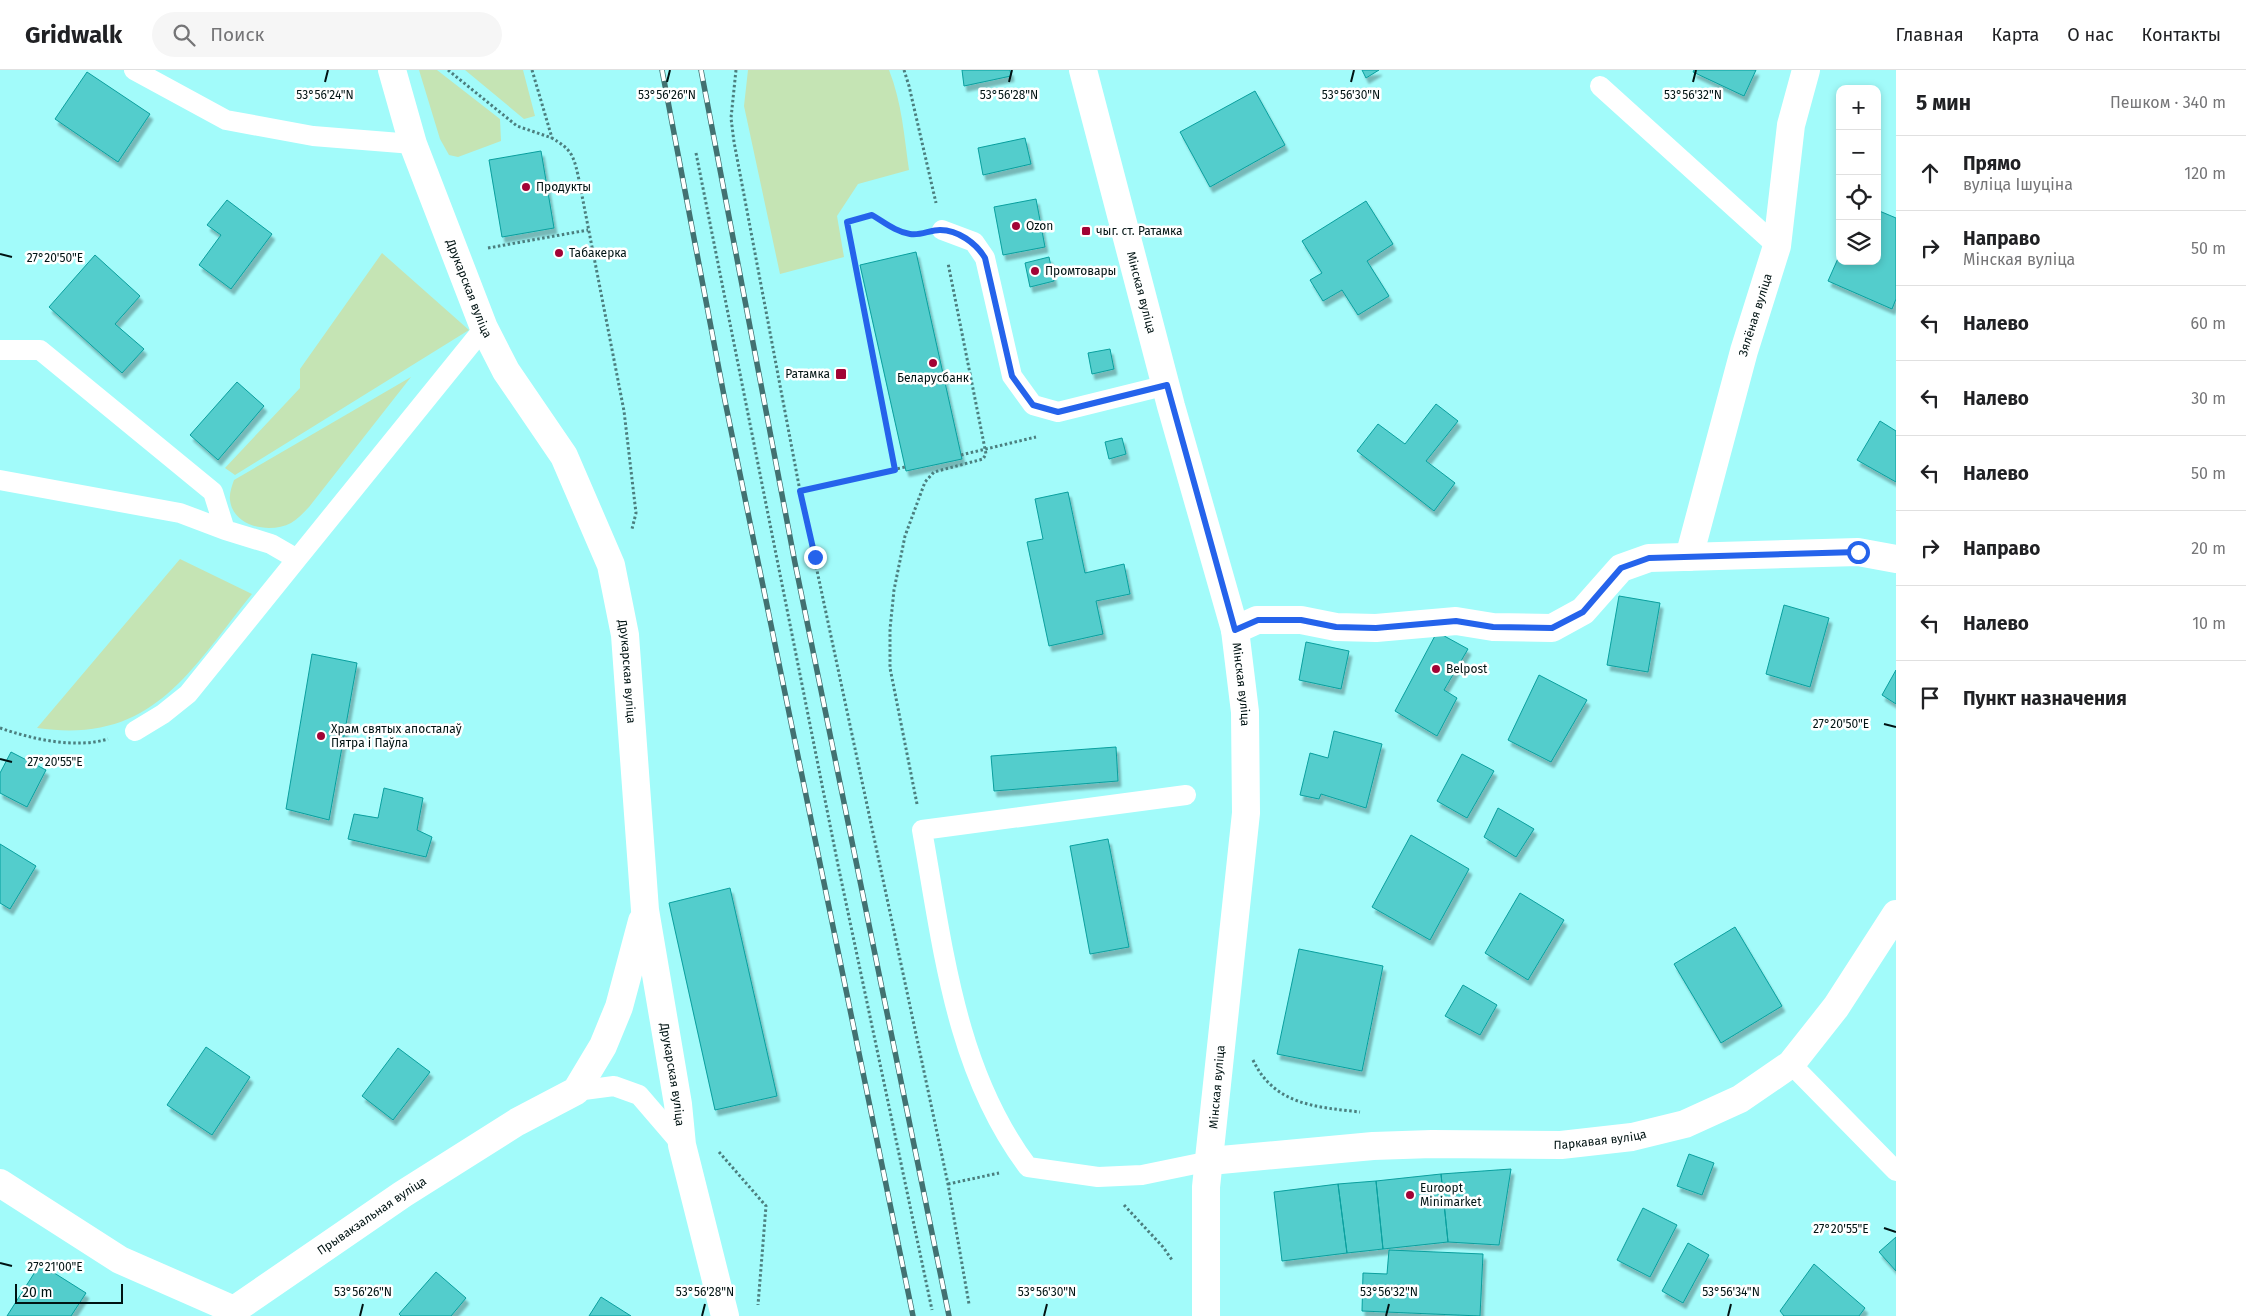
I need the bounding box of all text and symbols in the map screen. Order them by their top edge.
search box [152,12,502,57]
text: Gridwalk [25,21,122,49]
icon: search [170,21,198,49]
text: Поиск [210,23,264,46]
text: Главная [1896,24,1964,46]
text: Карта [1992,24,2039,46]
text: О нас [2067,24,2114,46]
text: Контакты [2142,24,2221,46]
map controls [1836,85,1881,265]
button: + [1836,85,1881,130]
text: 53°56'24"N [296,88,354,102]
text: 53°56'26"N [638,88,696,102]
text: 53°56'28"N [980,88,1038,102]
text: 53°56'30"N [1322,88,1380,102]
text: 53°56'32"N [1664,88,1722,102]
text: 5 мин [1916,90,1971,116]
text: Пешком · 340 m [2110,93,2226,112]
button: − [1836,130,1881,175]
text: Прямо [1963,152,2021,175]
icon: ahead [1916,159,1944,187]
text: 120 m [2184,164,2226,183]
button: locate [1836,175,1881,220]
text: вуліца Ішуціна [1963,175,2073,194]
place label: Продукты [536,180,591,194]
marker: Продукты [520,181,532,193]
place label: Ozon [1026,219,1053,233]
marker: Ozon [1010,220,1022,232]
button: layers [1836,220,1881,265]
place label: чыг. ст. Ратамка [1096,224,1183,238]
marker: чыг. ст. Ратамка [1080,225,1092,237]
text: Направо [1963,227,2040,250]
icon: right [1916,234,1944,262]
street label: Друкарская вуліца [443,236,495,340]
text: 50 m [2191,239,2226,258]
place label: Табакерка [569,246,627,260]
marker: Табакерка [553,247,565,259]
street label: Мінская вуліца [1124,250,1159,335]
text: Мінская вуліца [1963,250,2075,269]
text: 27°20'50"E [27,251,83,265]
place label: Промтовары [1045,264,1116,278]
marker: Промтовары [1029,265,1041,277]
street label: Зялёная вуліца [1736,272,1775,358]
icon: left [1916,309,1944,337]
text: Налево [1963,312,2029,335]
text: 60 m [2191,314,2226,333]
marker: Беларусбанк [927,357,939,369]
place label: Ратамка [785,367,830,381]
marker: Ратамка [834,367,848,381]
place label: Беларусбанк [897,371,970,385]
icon: left [1916,384,1944,412]
text: Налево [1963,387,2029,410]
text: 30 m [2191,389,2226,408]
icon: left [1916,459,1944,487]
text: Налево [1963,462,2029,485]
text: 50 m [2191,464,2226,483]
icon: right [1916,534,1944,562]
text: Направо [1963,537,2040,560]
text: 20 m [2191,539,2226,558]
route start [1847,541,1870,564]
route end [804,546,827,569]
icon: left [1916,609,1944,637]
text: Налево [1963,612,2029,635]
text: 10 m [2192,614,2226,633]
street label: Друкарская вуліца [615,617,638,724]
street label: Мінская вуліца [1230,642,1252,726]
place label: Belpost [1446,662,1488,676]
marker: Belpost [1430,663,1442,675]
icon: arrive [1916,684,1944,712]
text: Пункт назначения [1963,687,2127,710]
text: 27°20'50"E [1813,717,1869,731]
place label: Храм святых апосталаў Пятра і Паўла [331,722,462,750]
marker: Храм святых апосталаў Пятра і Паўла [315,730,327,742]
text: 27°20'55"E [27,755,83,769]
street label: Друкарская вуліца [657,1021,687,1127]
street label: Мінская вуліца [1206,1044,1228,1130]
street label: Паркавая вуліца [1553,1127,1648,1152]
street label: Прывакзальная вуліца [315,1174,429,1258]
place label: Euroopt Minimarket [1420,1181,1482,1209]
marker: Euroopt Minimarket [1404,1189,1416,1201]
text: 27°20'55"E [1813,1222,1869,1236]
text: 27°21'00"E [27,1260,83,1274]
scale bar [15,1281,122,1304]
text: 20 m [22,1284,52,1301]
text: 53°56'26"N [334,1285,392,1299]
text: 53°56'28"N [676,1285,734,1299]
text: 53°56'30"N [1018,1285,1076,1299]
text: 53°56'32"N [1360,1285,1418,1299]
text: 53°56'34"N [1702,1285,1760,1299]

